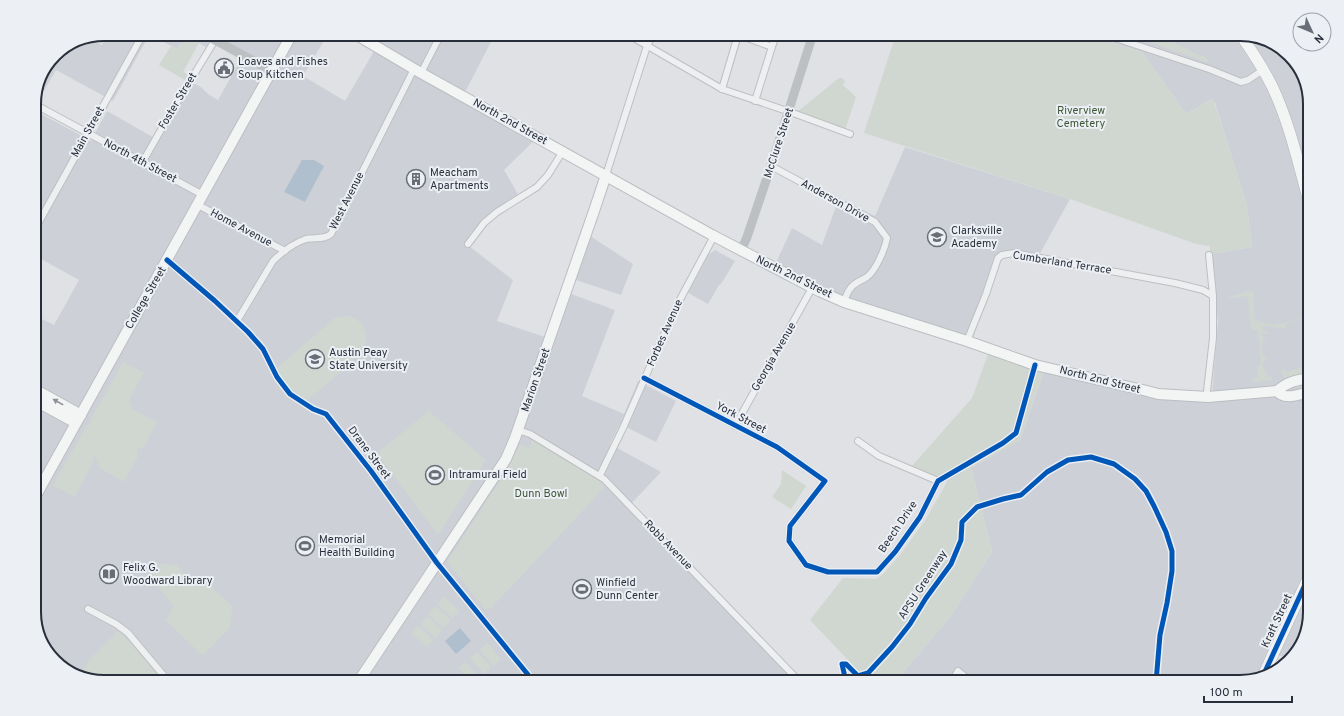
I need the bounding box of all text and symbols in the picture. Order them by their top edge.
north arrow [1292,12,1332,52]
text: N [1311,31,1326,46]
place label: Loaves and Fishes Soup Kitchen [238,55,328,82]
public building icon: Loaves and Fishes Soup Kitchen [213,57,235,79]
street label: Foster Street [156,70,200,132]
street label: North 2nd Street [470,96,550,148]
street label: Main Street [68,104,108,160]
park label: Riverview Cemetery [1057,104,1106,131]
street label: McClure Street [761,106,797,180]
street label: North 4th Street [101,136,179,186]
place label: Meacham Apartments [430,166,489,193]
building icon: Meacham Apartments [405,168,427,190]
street label: West Avenue [326,170,368,232]
street label: Anderson Drive [798,176,872,226]
street label: Home Avenue [208,206,274,250]
place label: Clarksville Academy [951,224,1002,251]
school or university icon: Clarksville Academy [926,226,948,248]
street label: Cumberland Terrace [1012,248,1113,278]
street label: North 2nd Street [754,252,834,302]
street label: College Street [122,264,170,332]
street label: Forbes Avenue [644,297,686,369]
street label: Georgia Avenue [749,320,799,394]
place label: Austin Peay State University [329,346,408,373]
street label: Marion Street [519,346,553,414]
school or university icon: Austin Peay State University [304,348,326,370]
street label: North 2nd Street [1058,363,1142,397]
one-way arrow [52,399,63,405]
street label: York Street [713,399,769,437]
street label: Drane Street [345,424,393,482]
sports icon: Intramural Field [424,464,446,486]
place label: Intramural Field [449,468,527,482]
park label: Dunn Bowl [515,487,567,501]
street label: Beech Drive [875,498,921,556]
street label: Robb Avenue [641,517,695,573]
place label: Memorial Health Building [319,533,395,560]
sports icon: Memorial Health Building [294,535,316,557]
street label: APSU Greenway [895,548,951,622]
place label: Felix G. Woodward Library [123,561,213,588]
library icon: Felix G. Woodward Library [98,563,120,585]
place label: Winfield Dunn Center [596,576,659,603]
sports icon: Winfield Dunn Center [571,578,593,600]
street label: Kraft Street [1258,592,1296,650]
scale bar [1204,678,1292,704]
text: 100 m [1210,685,1243,701]

